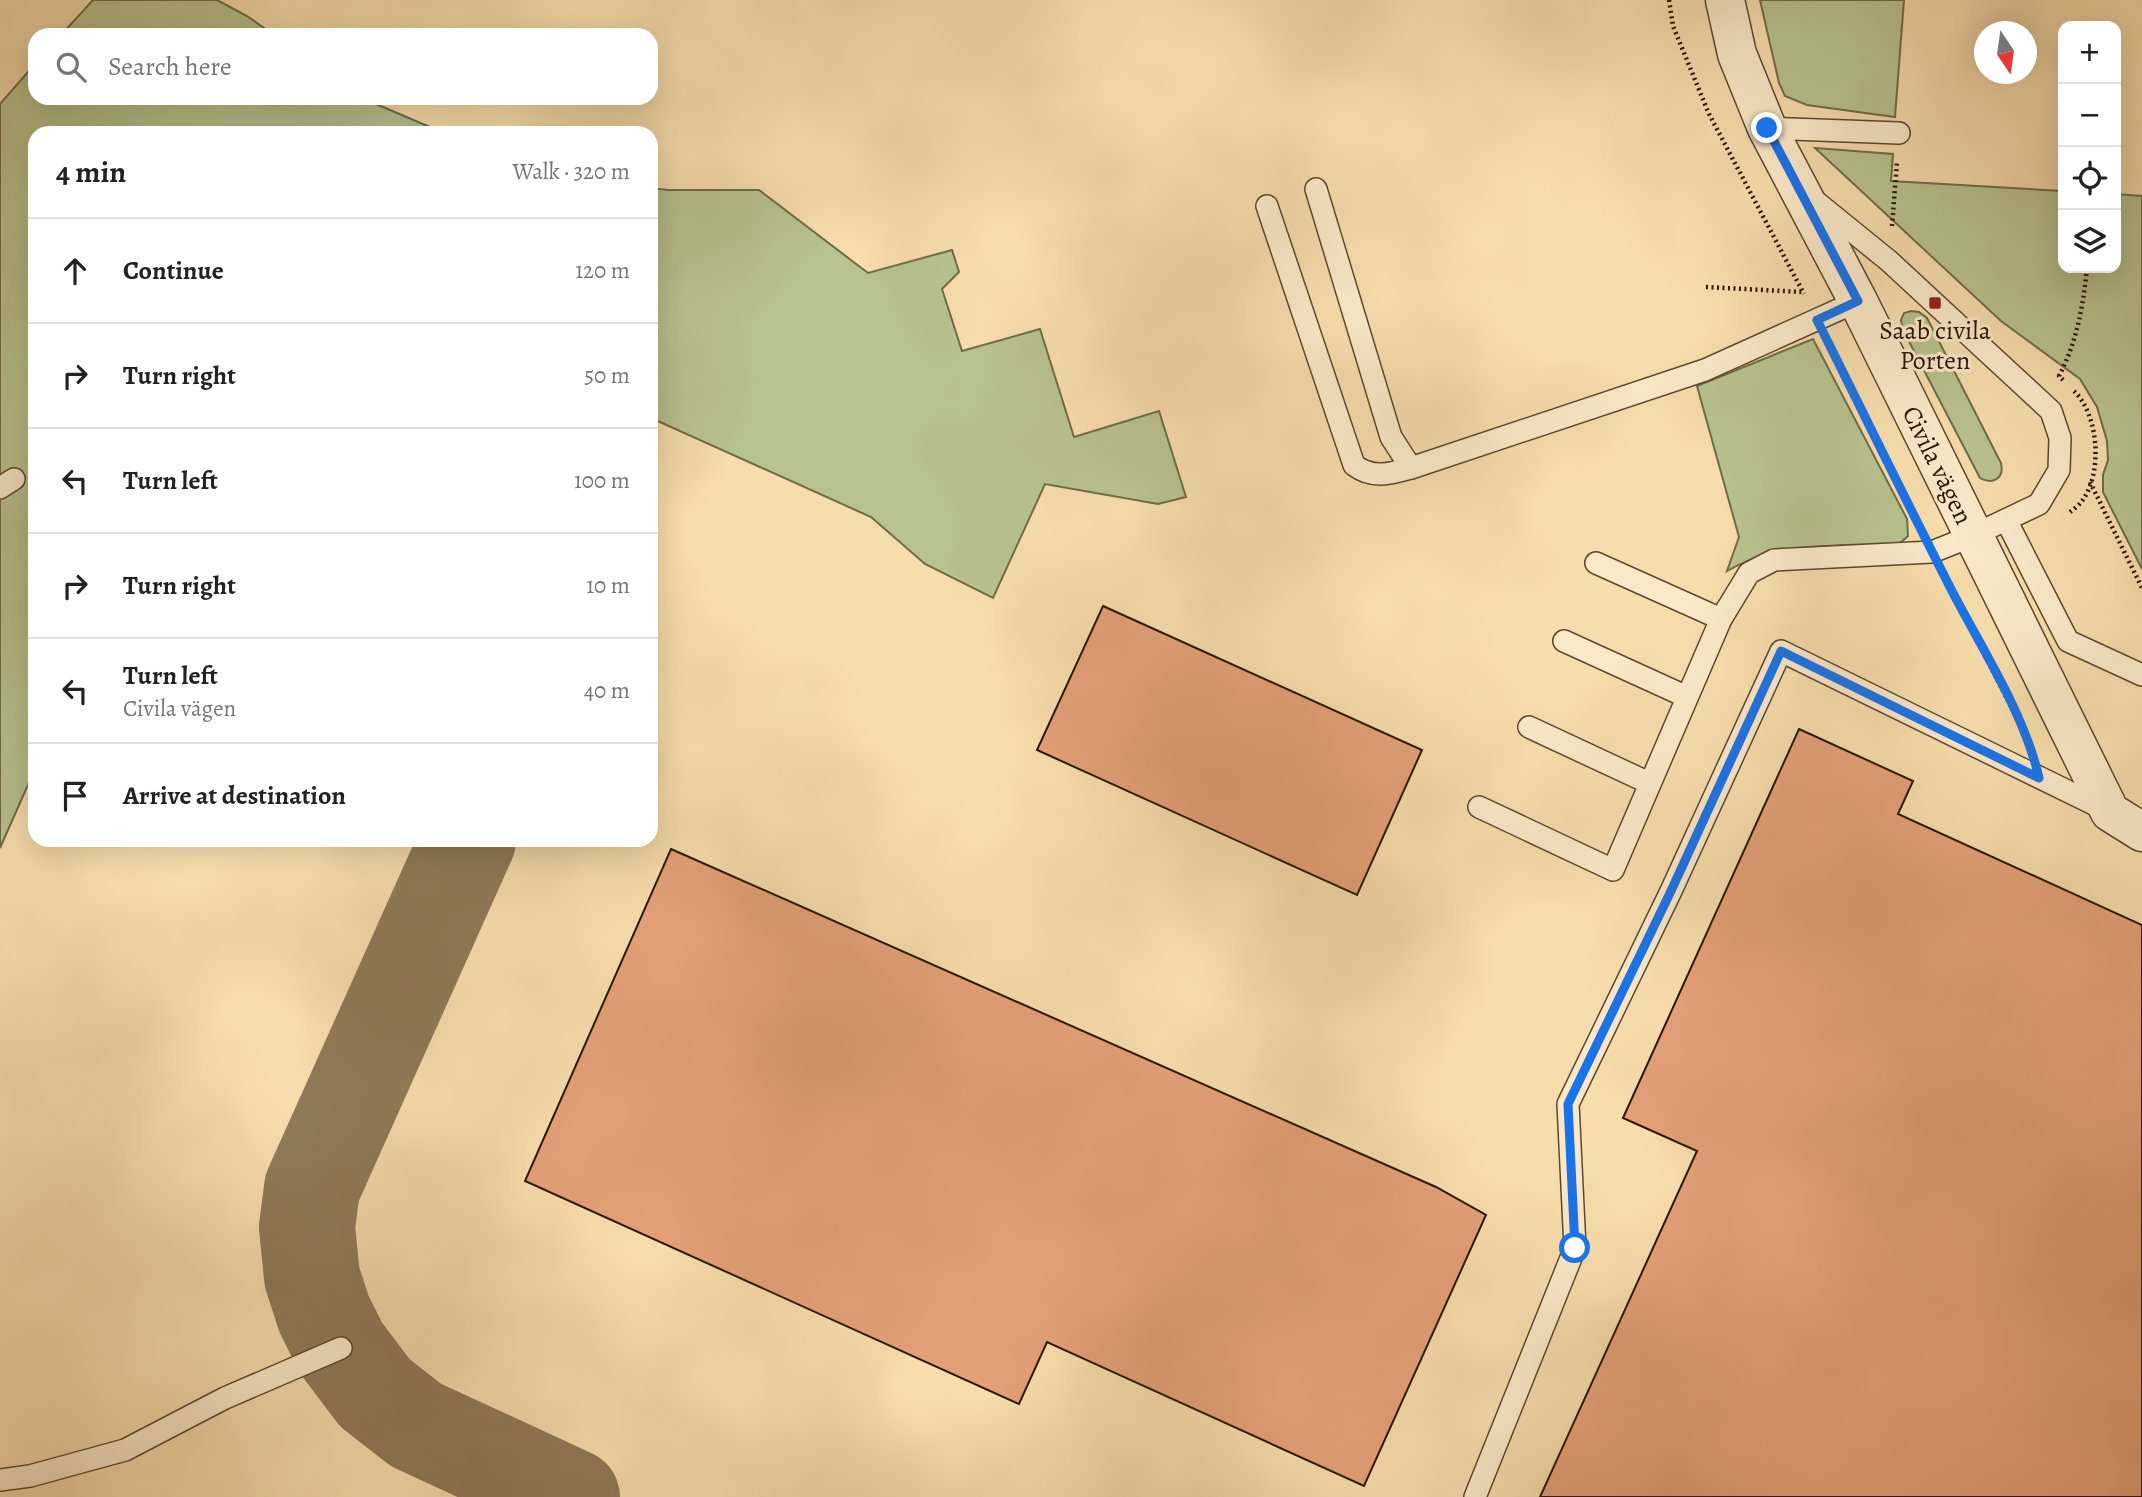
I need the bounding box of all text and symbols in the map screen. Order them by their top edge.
north arrow [1974,21,2037,84]
map controls [2058,21,2121,273]
button: + [2058,21,2121,84]
search box [28,28,658,105]
icon: search [52,48,90,86]
text: Search here [108,49,232,84]
button: − [2058,84,2121,147]
route end [1751,112,1782,143]
button: locate [2058,147,2121,210]
text: 4 min [56,152,126,192]
text: Walk · 320 m [513,156,630,187]
button: layers [2058,210,2121,273]
icon: ahead [56,252,94,290]
text: Continue [123,253,224,288]
text: 120 m [575,255,630,286]
marker: Saab civila Porten [1927,295,1943,311]
place label: Saab civila Porten [1879,313,1991,378]
icon: right [56,357,94,395]
text: Turn right [123,358,236,393]
text: 50 m [584,360,630,391]
street label: Civila vägen [1894,400,1981,530]
icon: left [56,462,94,500]
text: Turn left [123,463,218,498]
text: 100 m [574,465,630,496]
icon: right [56,567,94,605]
text: Turn right [123,568,236,603]
text: 10 m [586,570,630,601]
text: Turn left [123,658,218,693]
icon: left [56,672,94,710]
text: 40 m [584,675,630,706]
text: Civila vägen [123,693,236,724]
icon: arrive [56,777,94,815]
text: Arrive at destination [123,778,346,813]
route start [1559,1232,1590,1263]

